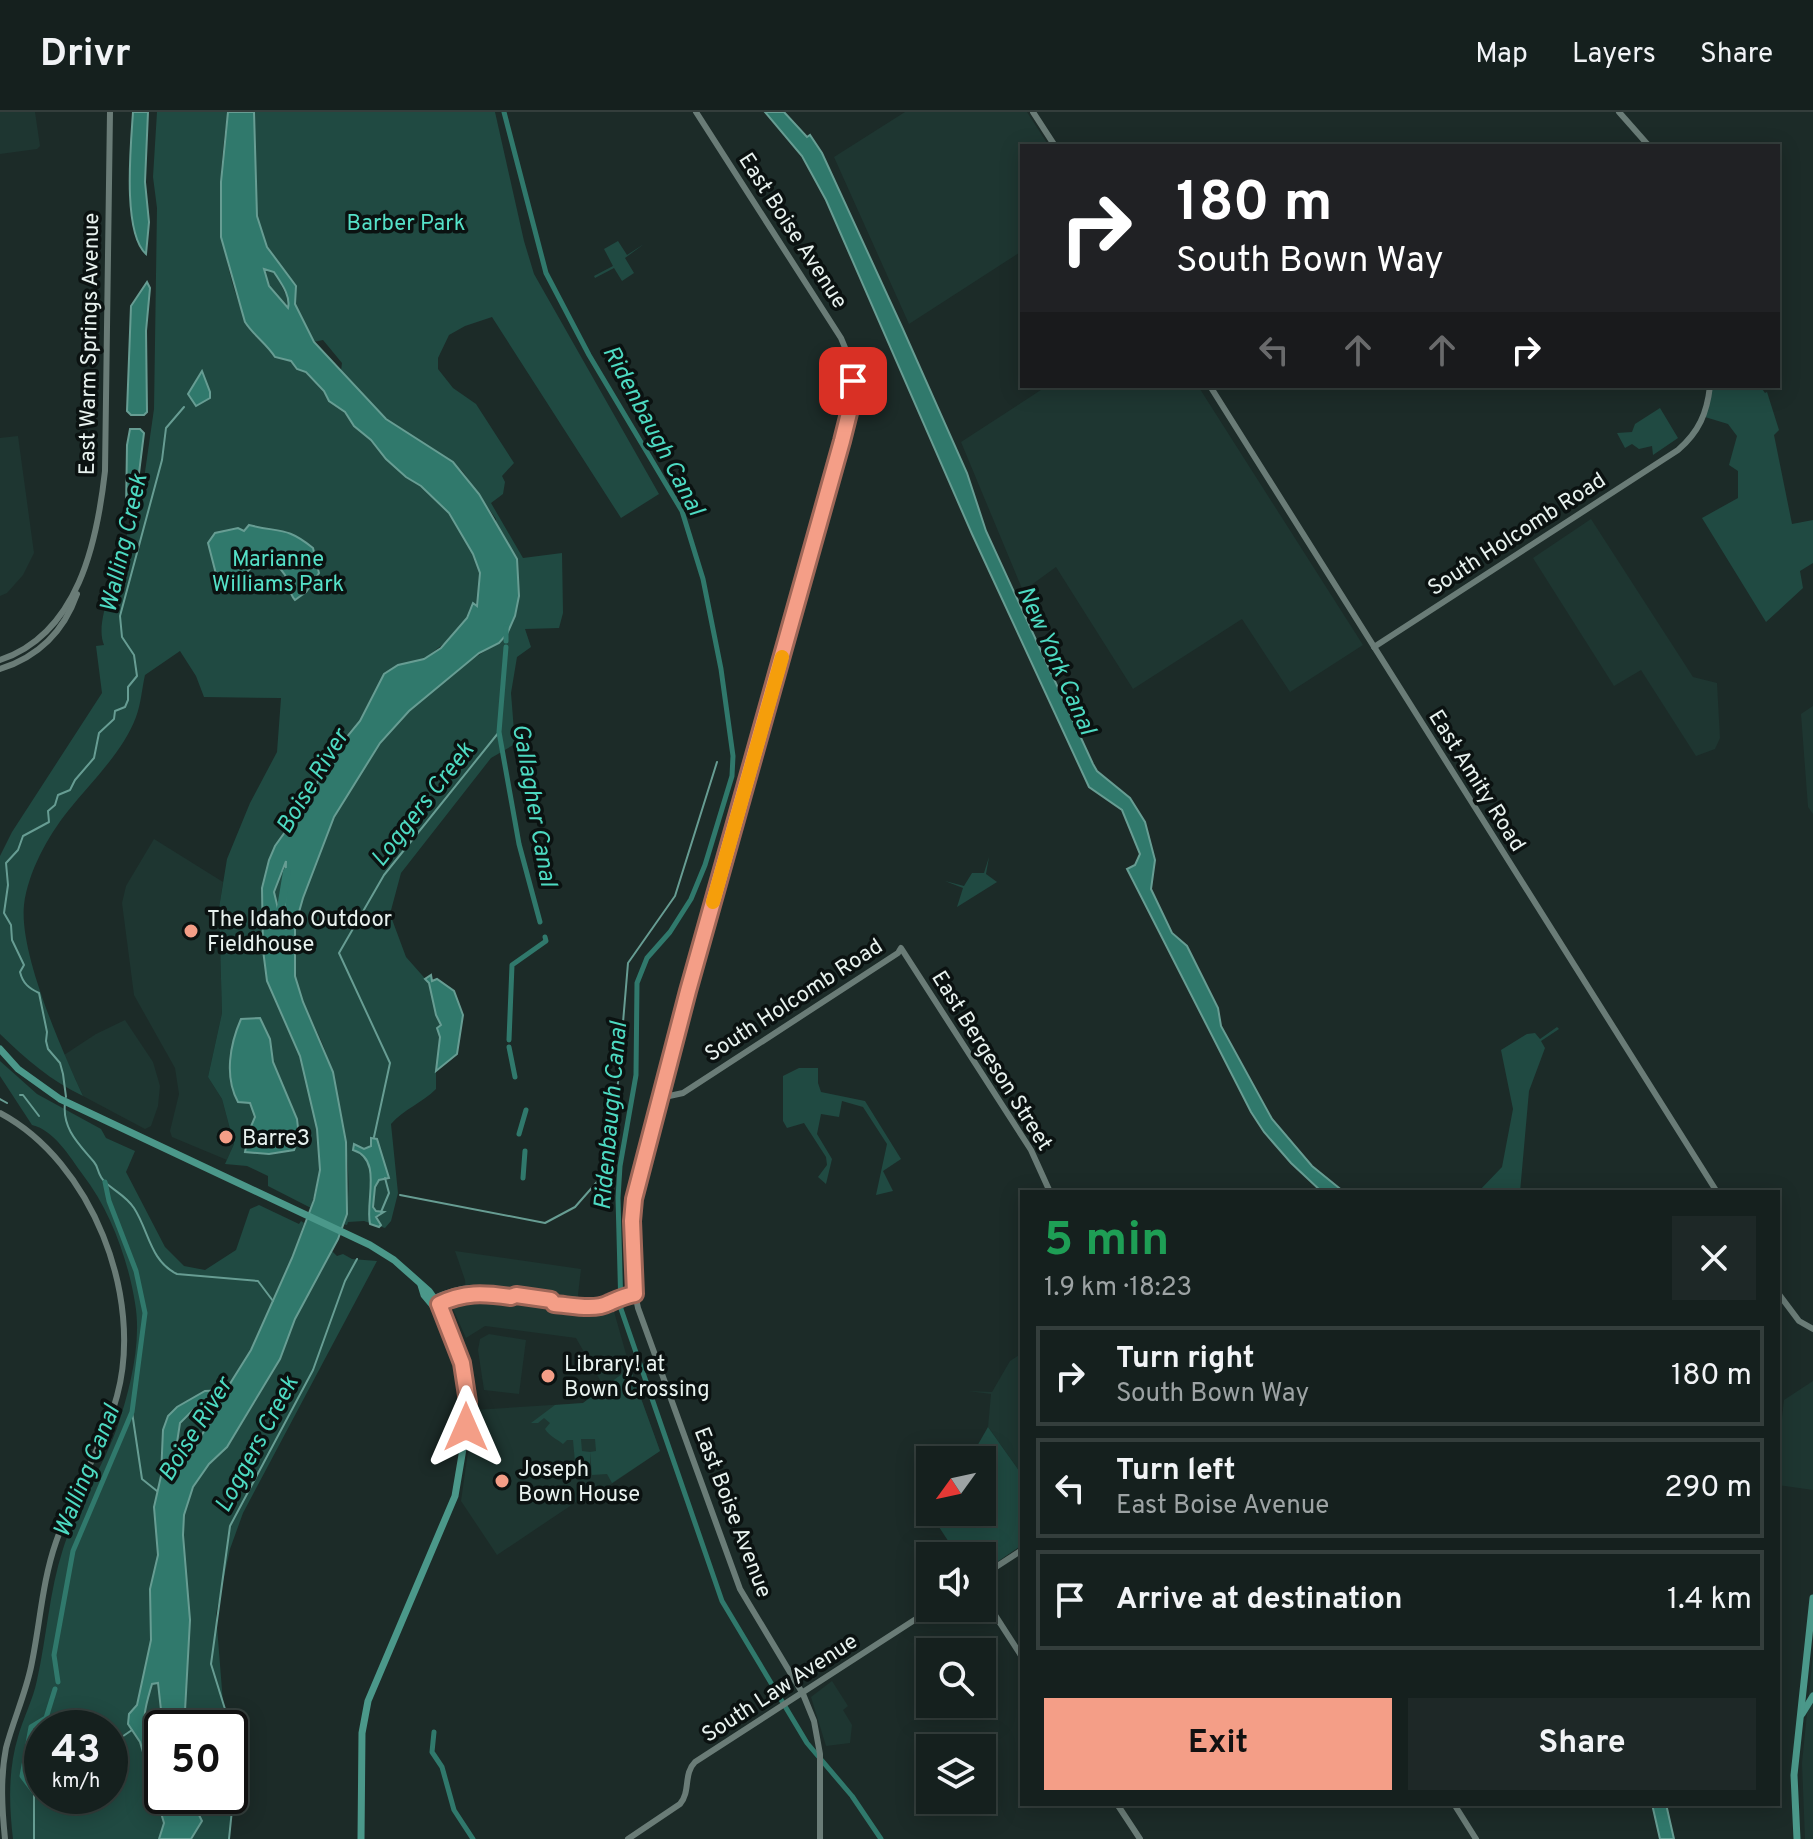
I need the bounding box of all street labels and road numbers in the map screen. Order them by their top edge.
street label: East Boise Avenue [731,148,852,314]
street label: East Warm Springs Avenue [75,213,106,476]
street label: South Holcomb Road [1423,467,1611,603]
street label: East Amity Road [1421,705,1530,857]
street label: South Holcomb Road [700,933,888,1069]
street label: East Bergeson Street [925,966,1057,1156]
street label: East Boise Avenue [687,1424,777,1602]
street label: South Law Avenue [697,1629,863,1749]

